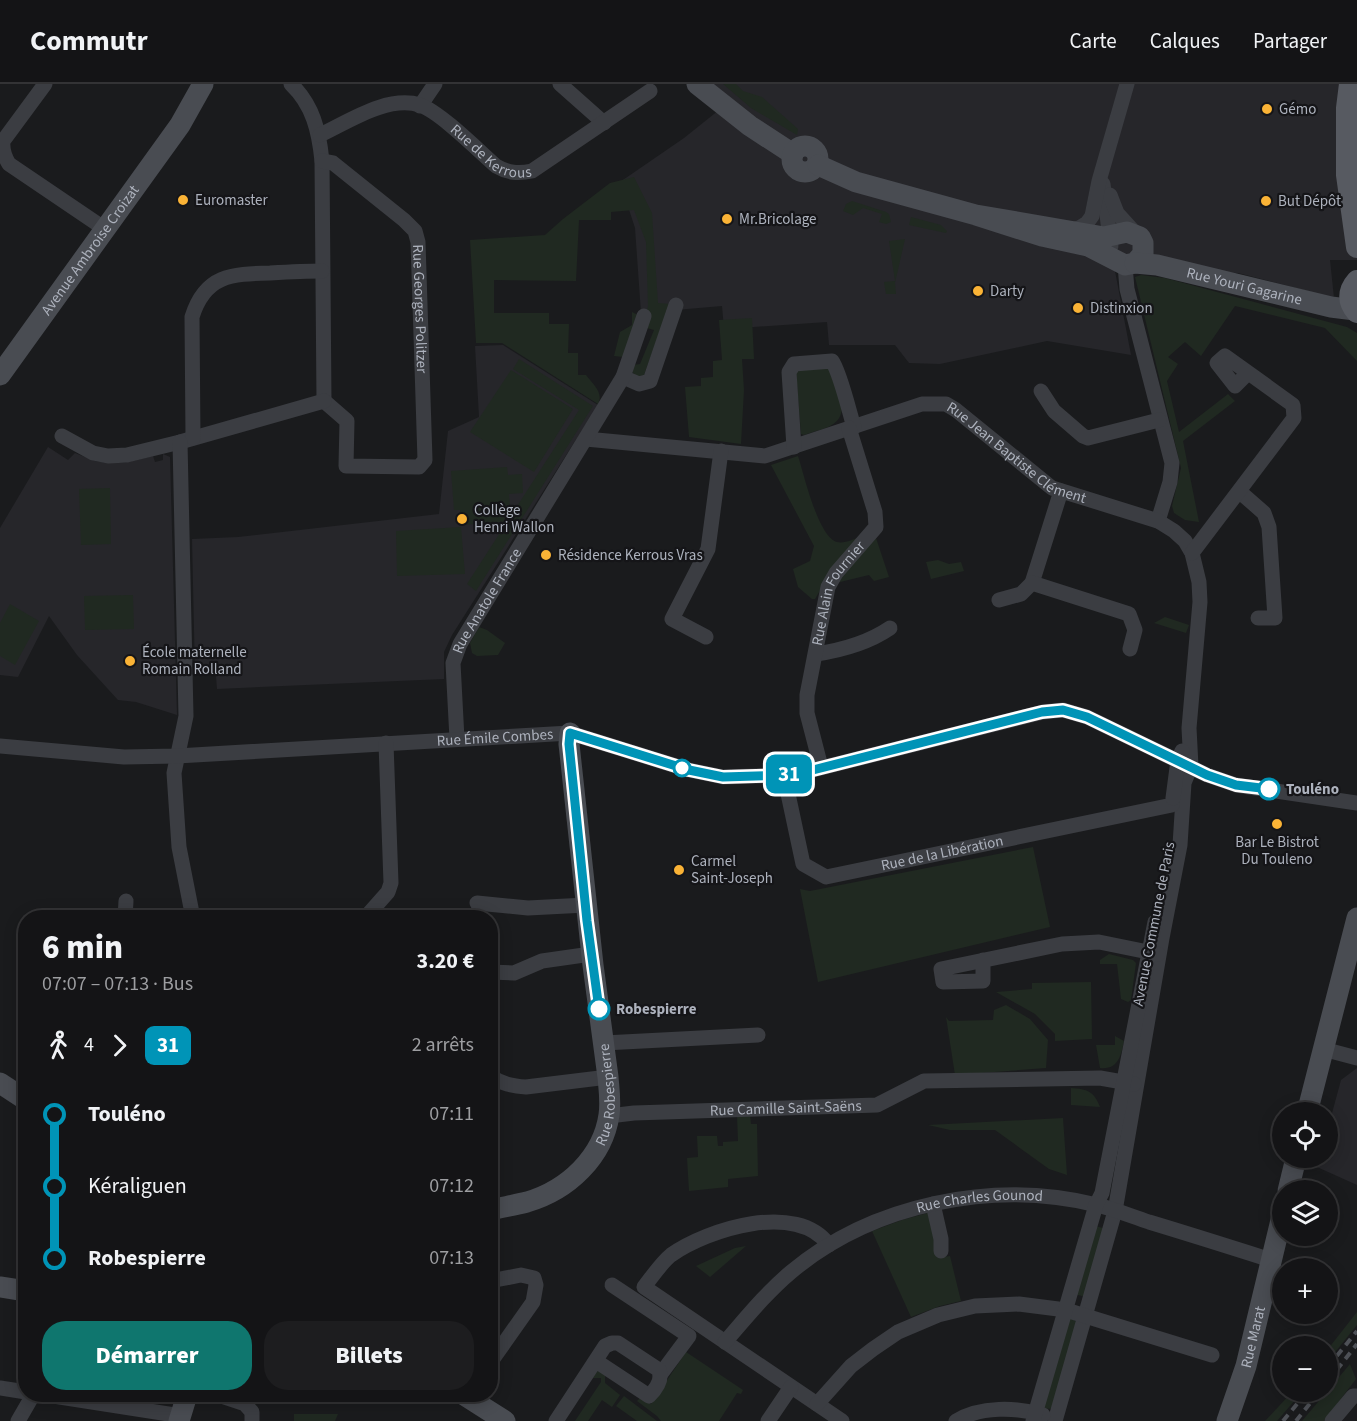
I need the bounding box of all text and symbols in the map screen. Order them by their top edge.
text: Commutr [30,21,148,61]
text: Carte [1070,26,1117,56]
text: Calques [1150,26,1220,56]
text: Partager [1253,26,1327,56]
place label: Gémo [1279,99,1316,120]
marker: Gémo [1260,102,1274,116]
street label: Rue de Kerrous [446,119,533,183]
street label: Avenue Ambroise Croizat [36,181,144,319]
place label: Euromaster [195,190,269,211]
place label: But Dépôt [1278,191,1341,212]
marker: Euromaster [176,193,190,207]
marker: But Dépôt [1259,194,1273,208]
place label: Mr.Bricolage [739,209,817,230]
marker: Mr.Bricolage [720,212,734,226]
street label: Rue Georges Politzer [408,244,433,374]
street label: Rue Youri Gagarine [1184,262,1304,310]
place label: Darty [990,281,1024,302]
marker: Darty [971,284,985,298]
place label: Distinxion [1090,298,1153,319]
marker: Distinxion [1071,301,1085,315]
street label: Rue Jean Baptiste Clément [943,396,1089,509]
place label: Collège Henri Wallon [474,500,554,538]
marker: Collège Henri Wallon [455,512,469,526]
street label: Rue Alain Fournier [806,536,870,647]
street label: Rue Anatole France [447,544,527,656]
place label: Résidence Kerrous Vras [558,545,703,566]
marker: Résidence Kerrous Vras [539,548,553,562]
place label: École maternelle Romain Rolland [142,642,247,680]
marker: École maternelle Romain Rolland [123,654,137,668]
street label: Rue Émile Combes [436,723,554,751]
line badge: 31 [762,754,816,794]
unlabelled marker [673,759,691,777]
text: 31 [778,759,800,789]
marker: Touléno [1258,778,1280,800]
place label: Touléno [1286,779,1339,800]
marker: Bar Le Bistrot Du Touleno [1270,817,1284,831]
street label: Rue de la Libération [879,830,1005,876]
place label: Bar Le Bistrot Du Touleno [1235,832,1319,870]
street label: Avenue Commune de Paris [1128,840,1180,1008]
place label: Carmel Saint-Joseph [691,851,773,889]
marker: Carmel Saint-Joseph [672,863,686,877]
text: 6 min [42,924,123,971]
text: 3.20 € [417,945,474,977]
text: 07:07 – 07:13 · Bus [42,970,193,998]
marker: Robespierre [588,998,610,1020]
place label: Robespierre [616,999,697,1020]
icon: walk [42,1029,75,1062]
icon: forward [103,1029,136,1062]
text: 31 [157,1030,179,1060]
text: 4 [84,1031,94,1059]
text: 2 arrêts [412,1031,474,1059]
street label: Rue Robespierre [590,1042,620,1149]
street label: Rue Camille Saint-Saëns [710,1095,862,1121]
text: Touléno [88,1098,166,1130]
text: 07:11 [429,1100,474,1128]
map controls [1272,1102,1338,1402]
button: locate [1272,1102,1338,1168]
text: Kéraliguen [88,1170,187,1202]
text: 07:12 [429,1172,474,1200]
button: layers [1272,1180,1338,1246]
street label: Rue Charles Gounod [914,1184,1044,1218]
text: Robespierre [88,1242,206,1274]
text: 07:13 [429,1244,474,1272]
button: + [1272,1258,1338,1324]
street label: Rue Marat [1235,1304,1271,1370]
button: Démarrer [42,1321,252,1390]
button: Billets [264,1321,474,1390]
button: − [1272,1336,1338,1402]

